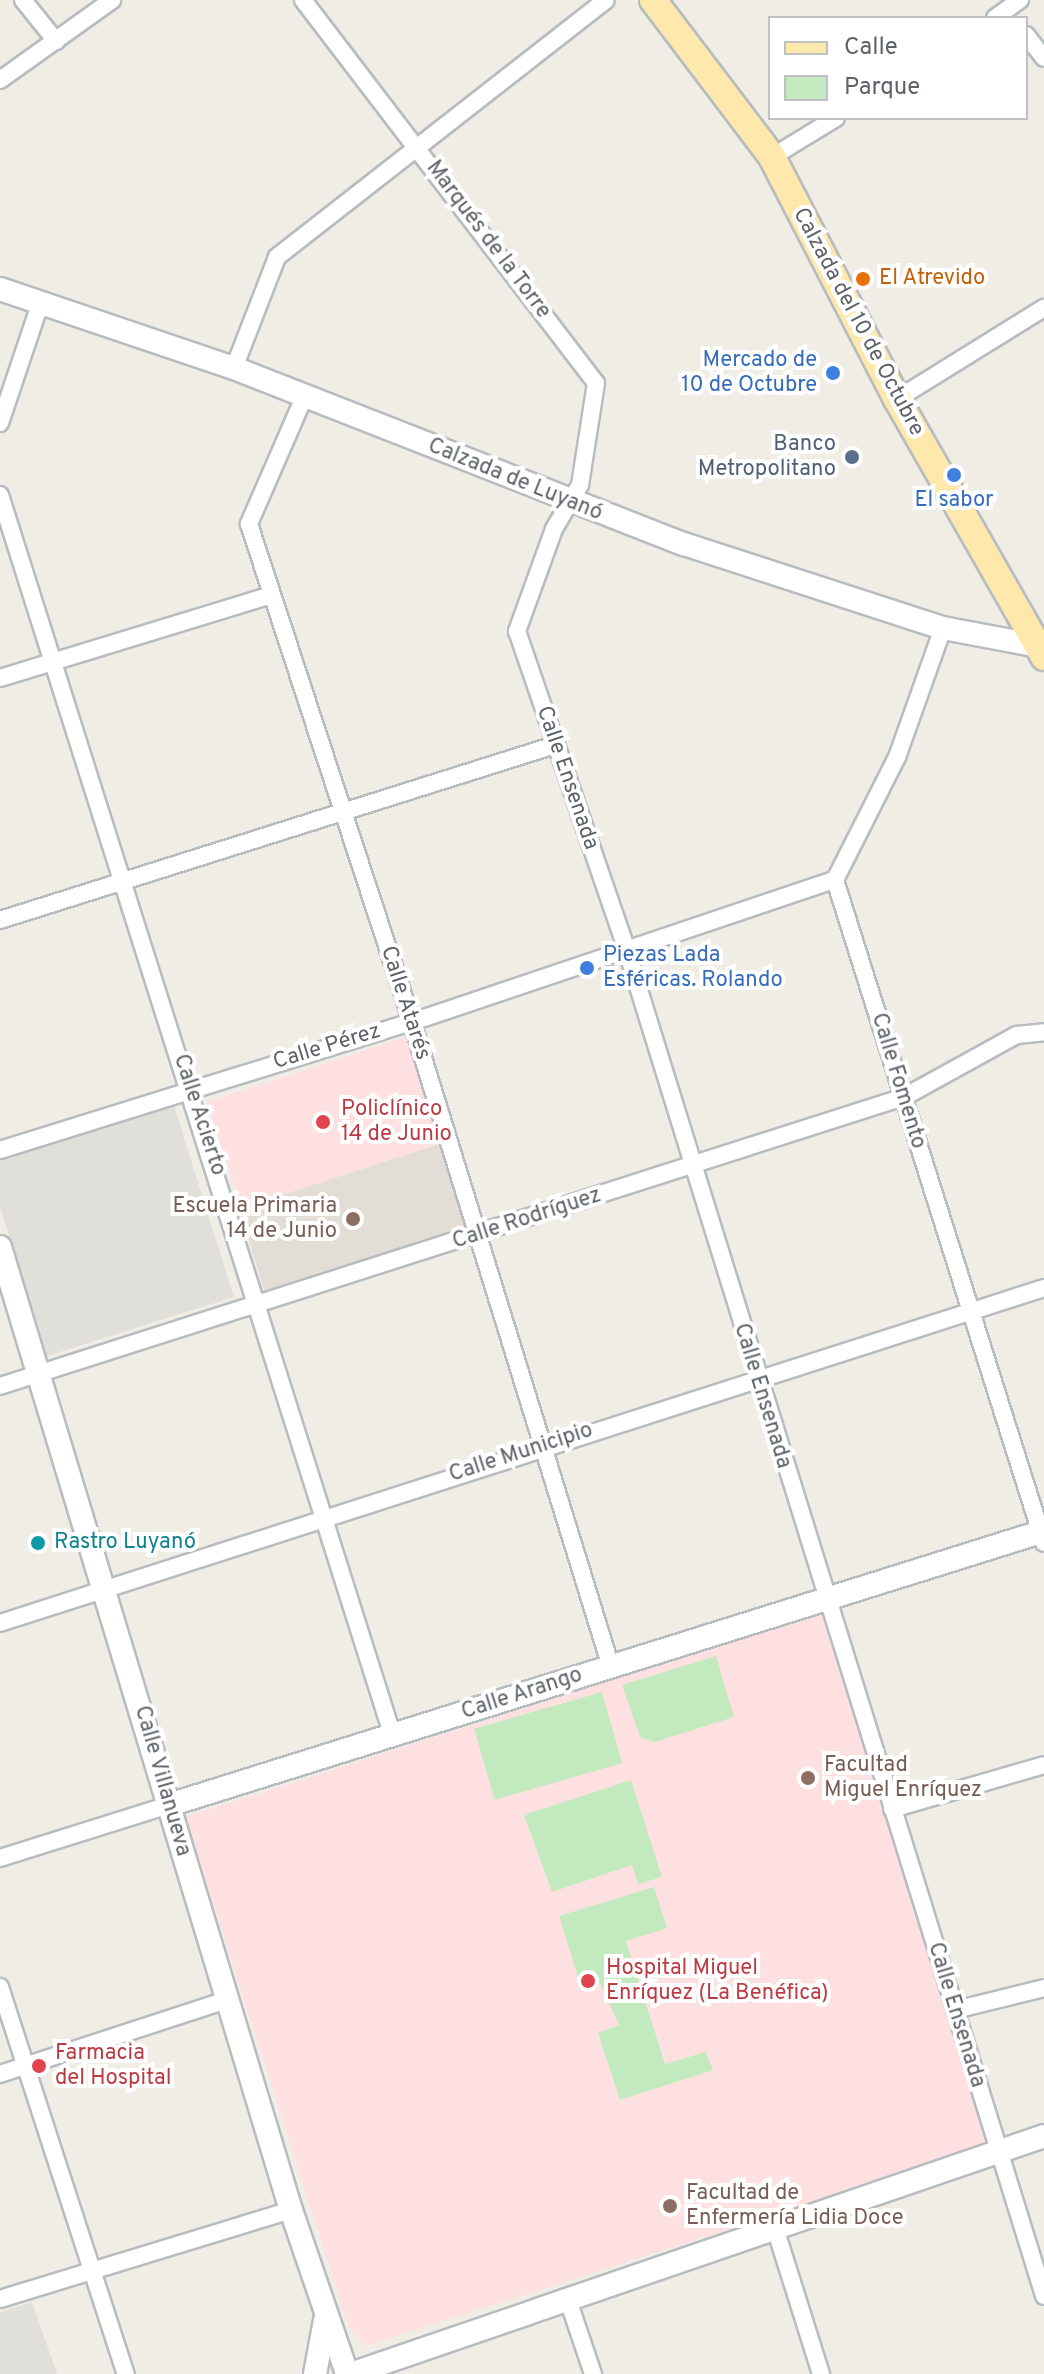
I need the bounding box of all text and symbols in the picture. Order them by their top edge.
legend [768,16,1028,120]
text: Calle [844,33,898,63]
text: Parque [844,73,920,103]
street label: Marqués de la Torre [420,155,556,325]
street label: Calzada del 10 de Octubre [787,203,929,441]
place label: El Atrevido [879,266,986,292]
marker: El Atrevido [854,270,872,288]
place label: Mercado de 10 de Octubre [681,347,817,398]
marker: Mercado de 10 de Octubre [824,364,842,382]
place label: Banco Metropolitano [698,431,836,482]
street label: Calzada de Luyanó [424,433,606,527]
marker: Banco Metropolitano [843,448,861,466]
marker: El sabor [945,466,963,484]
place label: El sabor [914,488,994,514]
street label: Calle Ensenada [530,703,604,853]
street label: Calle Atarés [374,942,436,1064]
place label: Piezas Lada Esféricas. Rolando [603,942,783,994]
marker: Piezas Lada Esféricas. Rolando [578,959,596,977]
street label: Calle Fomento [865,1010,931,1152]
street label: Calle Pérez [270,1018,384,1076]
street label: Calle Acierto [167,1051,231,1179]
place label: Policlínico 14 de Junio [341,1096,452,1148]
marker: Policlínico 14 de Junio [312,1111,334,1133]
street label: Calle Rodríguez [449,1183,605,1255]
place label: Escuela Primaria 14 de Junio [173,1193,337,1244]
marker: Escuela Primaria 14 de Junio [344,1210,362,1228]
street label: Calle Ensenada [727,1320,797,1472]
street label: Calle Municipio [446,1417,596,1489]
place label: Rastro Luyanó [54,1530,196,1556]
marker: Rastro Luyanó [29,1534,47,1552]
street label: Calle Arango [458,1662,586,1726]
street label: Calle Villanueva [128,1702,196,1860]
place label: Facultad Miguel Enríquez [824,1752,982,1804]
marker: Facultad Miguel Enríquez [799,1769,817,1787]
street label: Calle Ensenada [921,1939,991,2091]
place label: Hospital Miguel Enríquez (La Benéfica) [606,1955,829,2006]
marker: Hospital Miguel Enríquez (La Benéfica) [577,1970,599,1992]
place label: Farmacia del Hospital [55,2040,171,2092]
marker: Farmacia del Hospital [30,2057,48,2075]
place label: Facultad de Enfermería Lidia Doce [686,2180,904,2232]
marker: Facultad de Enfermería Lidia Doce [661,2197,679,2215]

